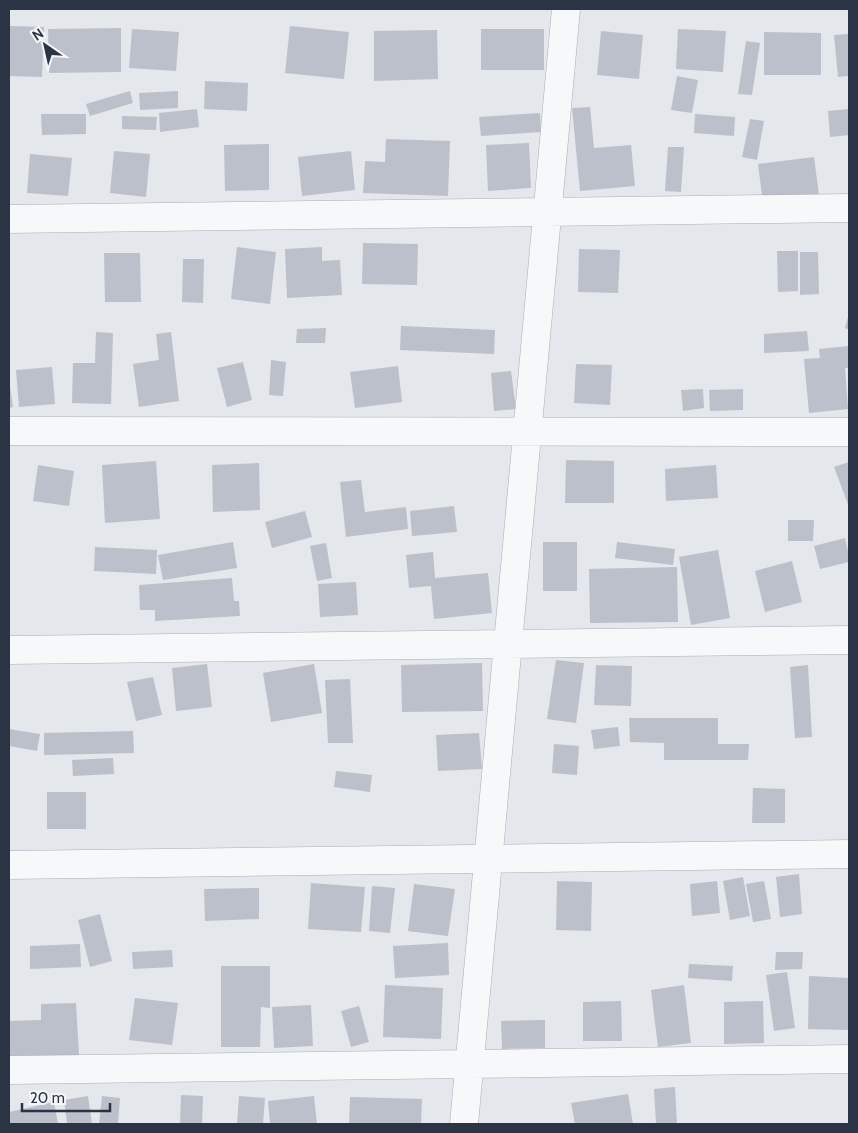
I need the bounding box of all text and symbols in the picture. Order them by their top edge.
north arrow [20,20,70,70]
text: N [29,24,47,44]
scale bar [22,1080,110,1112]
text: 20 m [30,1089,65,1107]

